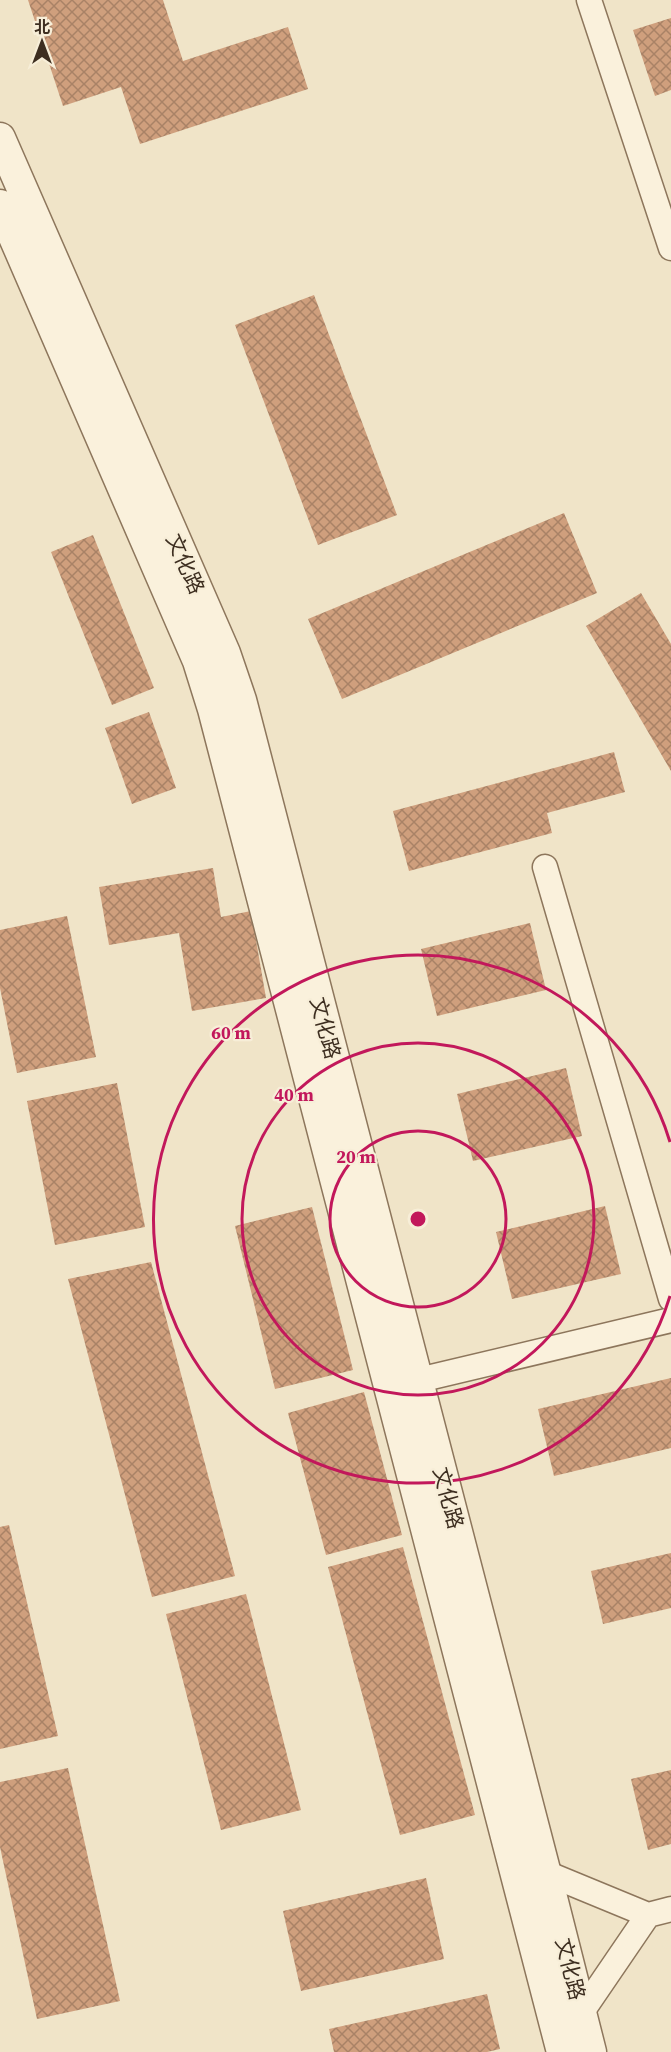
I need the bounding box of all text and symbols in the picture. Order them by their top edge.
north arrow [12,12,72,72]
text: 北 [34,16,50,38]
street label: 文化路 [159,529,212,598]
street label: 文化路 [303,994,348,1062]
text: 60 m [211,1020,251,1045]
text: 40 m [274,1082,314,1107]
text: 20 m [336,1144,376,1169]
centre of rings [408,1209,428,1229]
street label: 文化路 [426,1464,471,1532]
street label: 文化路 [549,1935,592,2003]

